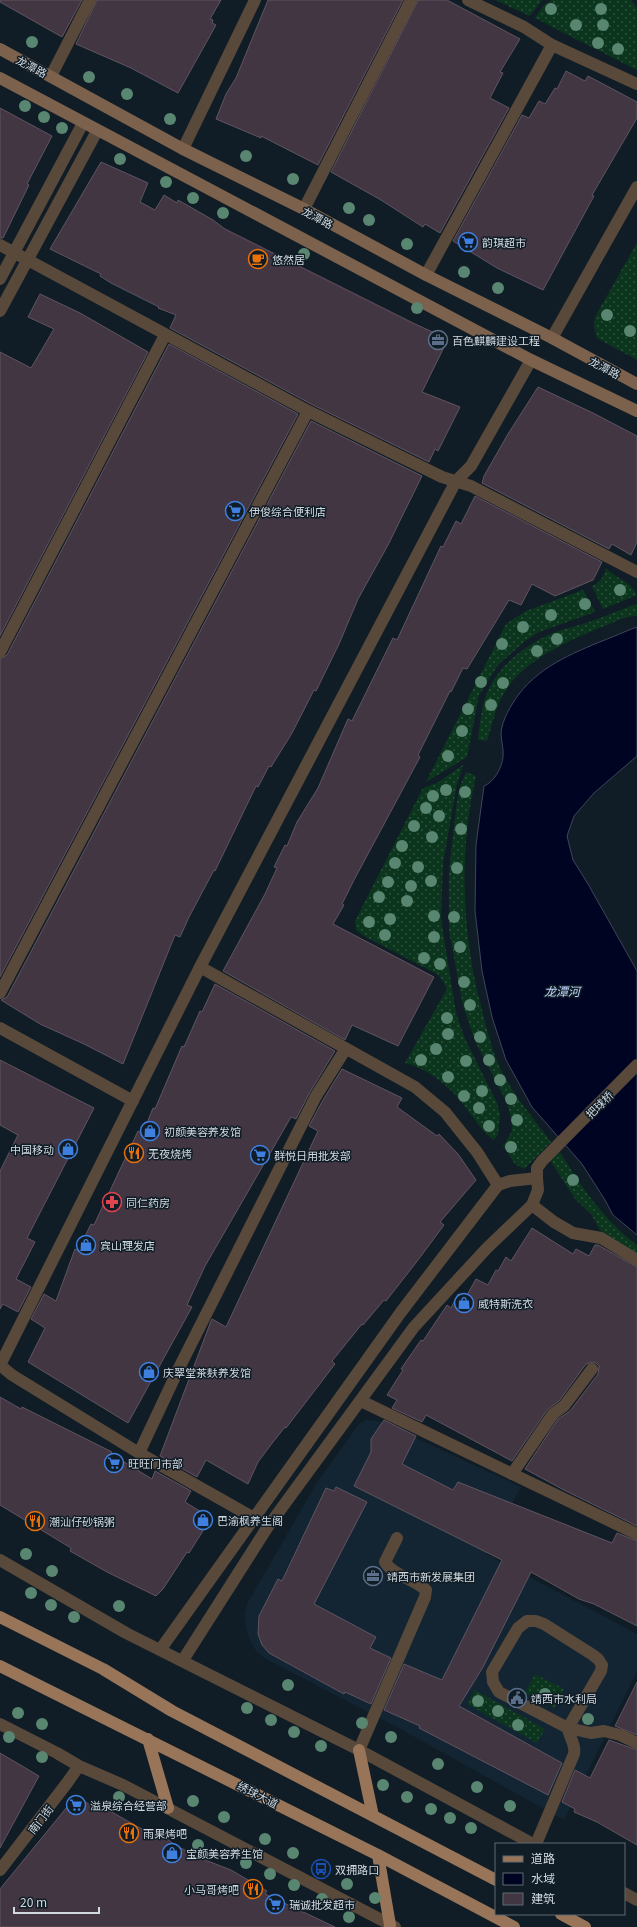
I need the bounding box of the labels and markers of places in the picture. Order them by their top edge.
supermarket icon: 韵琪超市 [457,231,479,253]
place label: 韵琪超市 [482,234,526,250]
cafe icon: 悠然居 [247,248,269,270]
place label: 悠然居 [272,251,305,267]
office icon: 百色麒麟建设工程 [427,329,449,351]
place label: 百色麒麟建设工程 [452,332,540,348]
supermarket icon: 伊俊综合便利店 [224,500,246,522]
place label: 伊俊综合便利店 [249,503,326,519]
shop icon: 初颜美容养发馆 [139,1120,161,1142]
place label: 初颜美容养发馆 [164,1123,241,1139]
shop icon: 中国移动 [57,1138,79,1160]
place label: 中国移动 [10,1141,54,1157]
restaurant icon: 无夜烧烤 [123,1142,145,1164]
supermarket icon: 群悦日用批发部 [249,1144,271,1166]
place label: 无夜烧烤 [148,1145,192,1161]
place label: 群悦日用批发部 [274,1147,351,1163]
pharmacy icon: 同仁药房 [101,1191,123,1213]
place label: 同仁药房 [126,1194,170,1210]
shop icon: 宾山理发店 [75,1234,97,1256]
place label: 宾山理发店 [100,1237,155,1253]
shop icon: 威特斯洗衣 [453,1292,475,1314]
place label: 威特斯洗衣 [478,1295,533,1311]
shop icon: 庆翠堂茶麸养发馆 [138,1361,160,1383]
place label: 庆翠堂茶麸养发馆 [163,1364,251,1380]
supermarket icon: 旺旺门市部 [103,1452,125,1474]
place label: 旺旺门市部 [128,1455,183,1471]
shop icon: 巴渝枫养生阁 [192,1509,214,1531]
restaurant icon: 潮汕仔砂锅粥 [24,1510,46,1532]
place label: 巴渝枫养生阁 [217,1512,283,1528]
place label: 潮汕仔砂锅粥 [49,1513,115,1529]
office icon: 靖西市新发展集团 [362,1565,384,1587]
place label: 靖西市新发展集团 [387,1568,475,1584]
public building icon: 靖西市水利局 [506,1687,528,1709]
place label: 靖西市水利局 [531,1690,597,1706]
supermarket icon: 溢泉综合经营部 [65,1794,87,1816]
place label: 溢泉综合经营部 [90,1797,167,1813]
restaurant icon: 雨果烤吧 [118,1822,140,1844]
place label: 雨果烤吧 [143,1825,187,1841]
shop icon: 宝颜美容养生馆 [161,1842,183,1864]
place label: 宝颜美容养生馆 [186,1845,263,1861]
bus stop icon: 双拥路口 [310,1858,332,1880]
place label: 双拥路口 [335,1861,379,1877]
restaurant icon: 小马哥烤吧 [242,1878,264,1900]
place label: 小马哥烤吧 [184,1881,239,1897]
supermarket icon: 瑞诚批发超市 [264,1893,286,1915]
place label: 瑞诚批发超市 [289,1896,355,1912]

